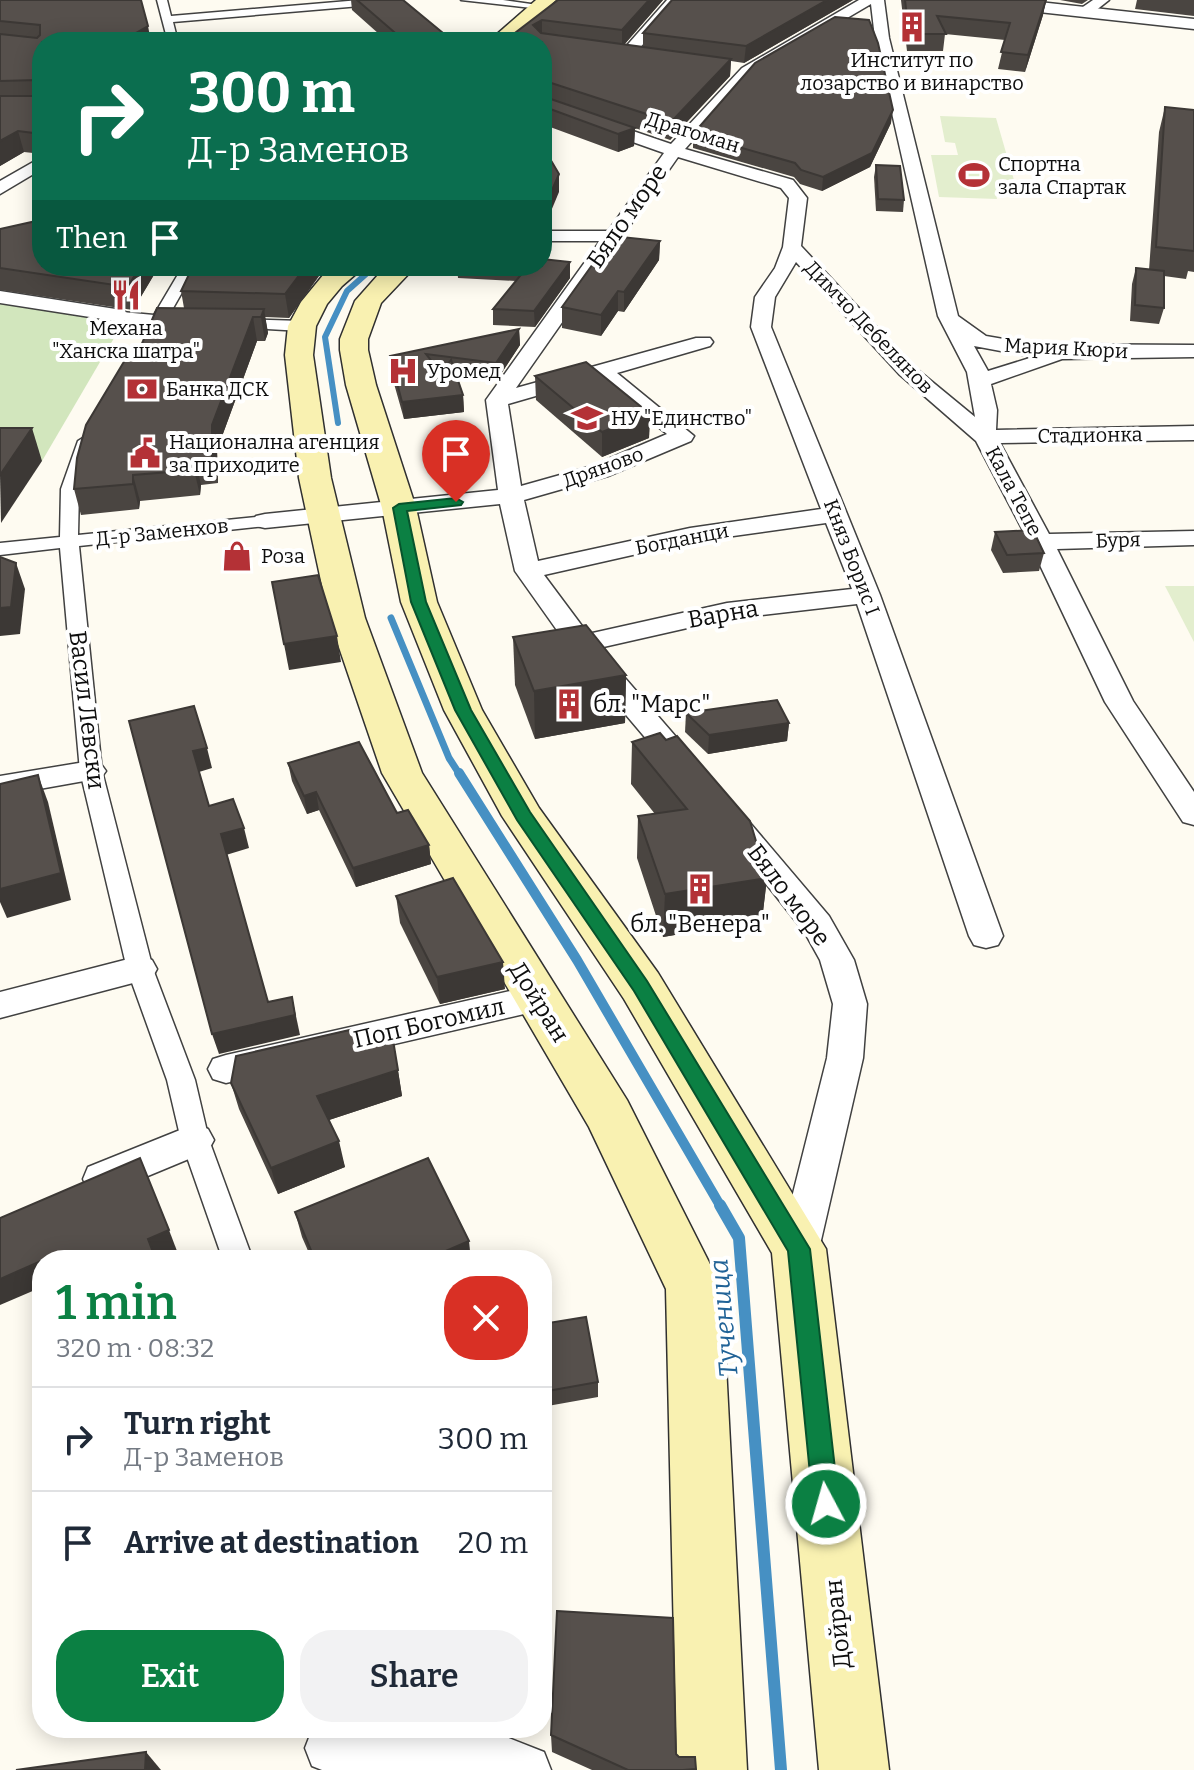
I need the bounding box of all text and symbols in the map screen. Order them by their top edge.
building icon: Институт по лозарство и винарство [895,10,929,44]
place label: Институт по лозарство и винарство [800,48,1024,95]
text: 300 m [188,60,355,127]
icon: right [56,64,160,168]
street label: Драгоман [643,106,743,158]
text: Д-р Заменов [188,128,409,172]
place label: Спортна зала Спартак [998,152,1127,199]
sports icon: Спортна зала Спартак [957,158,991,192]
street label: Бяло море [581,159,673,273]
icon: arrive [143,216,187,260]
text: Then [56,220,127,256]
street label: Димчо Дебелянов [800,256,938,398]
restaurant icon: Механа "Ханска шатра" [109,278,143,312]
place label: Механа "Ханска шатра" [52,316,200,363]
street label: Мария Кюри [1003,333,1129,363]
hospital icon: Уромед [386,354,420,388]
place label: Уромед [427,359,501,383]
bank icon: Банка ДСК [125,372,159,406]
place label: Банка ДСК [166,377,269,401]
school or university icon: НУ "Единство" [570,401,604,435]
place label: НУ "Единство" [611,406,752,430]
pin [422,420,490,502]
street label: Стадионка [1037,422,1143,448]
place label: Национална агенция за приходите [169,430,380,477]
icon: arrive [434,432,478,476]
public building icon: Национална агенция за приходите [128,436,162,470]
street label: Дряново [559,441,647,493]
street label: Кала Тепе [981,442,1047,540]
street label: Княз Борис I [819,496,885,618]
street label: Д-р Заменхов [94,513,230,551]
street label: Богданци [633,518,731,560]
street label: Буря [1095,527,1141,553]
shop icon: Роза [220,539,254,573]
place label: Роза [261,544,305,568]
street label: Варна [685,594,761,634]
street label: Васил Левски [63,629,111,791]
building icon: бл. "Марс" [552,687,586,721]
place label: бл. "Марс" [593,690,710,718]
street label: Бяло море [742,839,836,951]
building icon: бл. "Венера" [683,872,717,906]
place label: бл. "Венера" [630,910,770,938]
street label: Дойран [504,957,574,1047]
street label: Поп Богомил [351,992,507,1054]
water label: Тученица [703,1257,745,1379]
text: 1 min [56,1274,177,1332]
button: close [444,1276,528,1360]
text: 320 m · 08:32 [56,1333,214,1364]
text: Turn right [124,1406,271,1442]
icon: right [56,1417,100,1461]
text: 300 m [438,1421,528,1457]
text: Д-р Заменов [124,1442,284,1473]
position arrow [784,1462,868,1546]
icon: arrive [56,1521,100,1565]
text: Arrive at destination [124,1525,419,1561]
text: 20 m [458,1525,528,1561]
street label: Дойран [819,1578,857,1670]
button: Exit [56,1630,284,1722]
button: Share [300,1630,528,1722]

